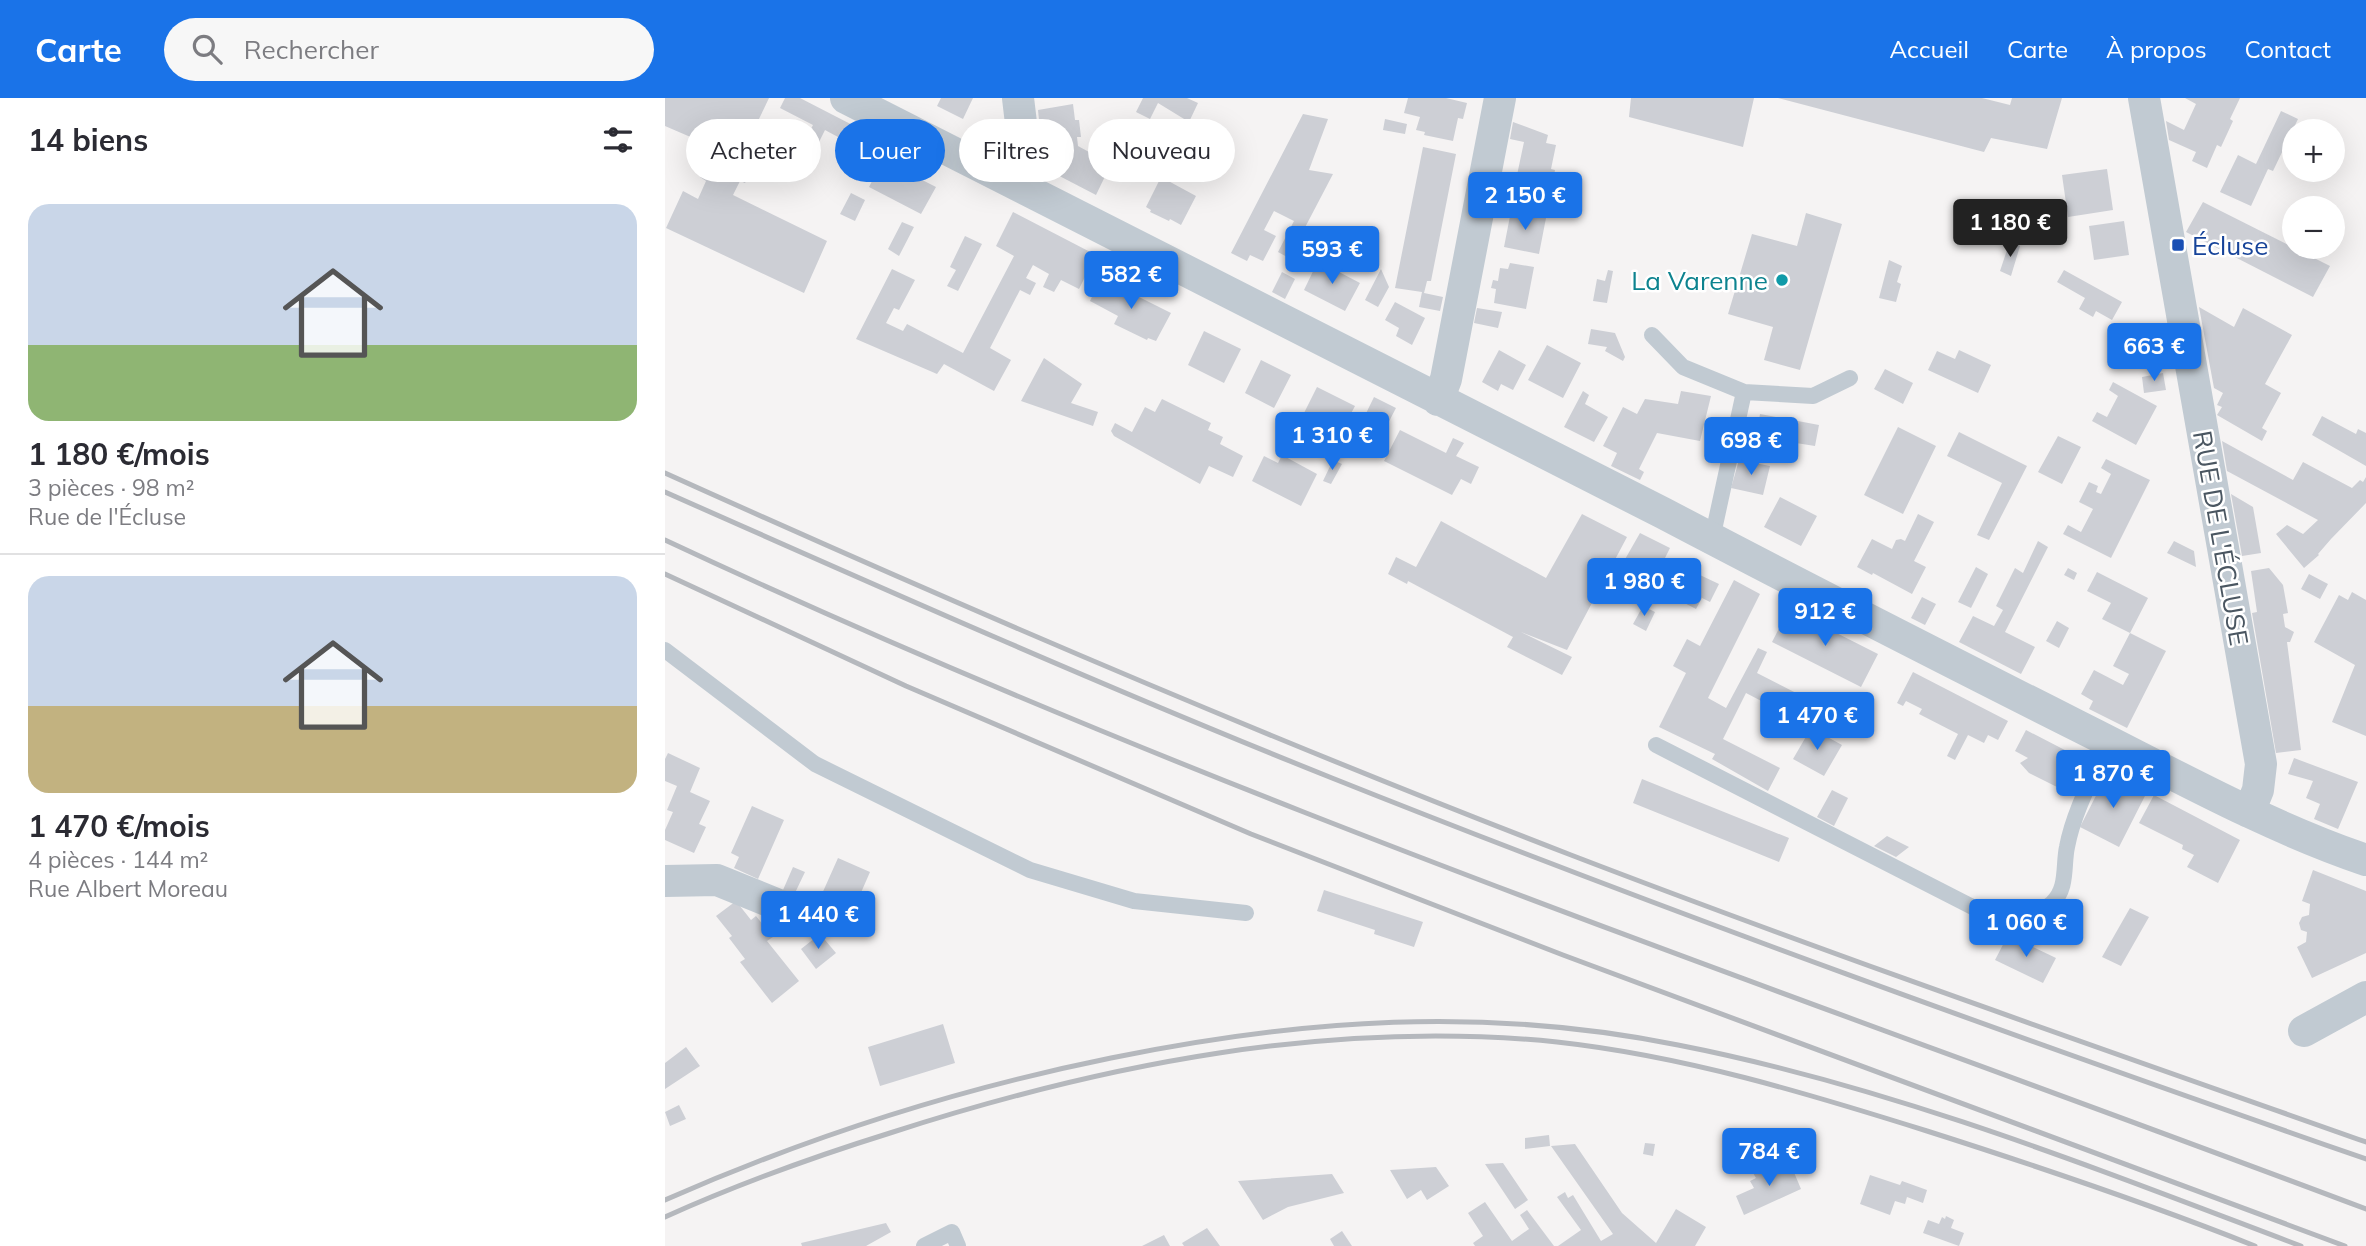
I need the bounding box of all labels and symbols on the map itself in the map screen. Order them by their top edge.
pin: 2 150 € [1460,172,1590,232]
pin: 1 180 € [1945,200,2075,259]
pin: 593 € [1283,226,1381,286]
place label: Écluse [2192,229,2268,262]
marker: Écluse [2170,237,2186,253]
pin: 582 € [1082,252,1180,311]
place label: La Varenne [1631,264,1768,297]
marker: La Varenne [1774,272,1790,288]
pin: 663 € [2105,324,2203,383]
pin: 1 310 € [1267,412,1397,472]
pin: 698 € [1702,418,1800,477]
street label: RUE DE L'ÉCLUSE [2186,428,2256,648]
pin: 1 980 € [1579,559,1709,618]
pin: 912 € [1776,588,1874,648]
pin: 1 470 € [1752,692,1882,752]
pin: 1 870 € [2048,750,2178,810]
pin: 1 440 € [753,892,883,951]
pin: 1 060 € [1961,900,2091,959]
pin: 784 € [1720,1128,1818,1188]

